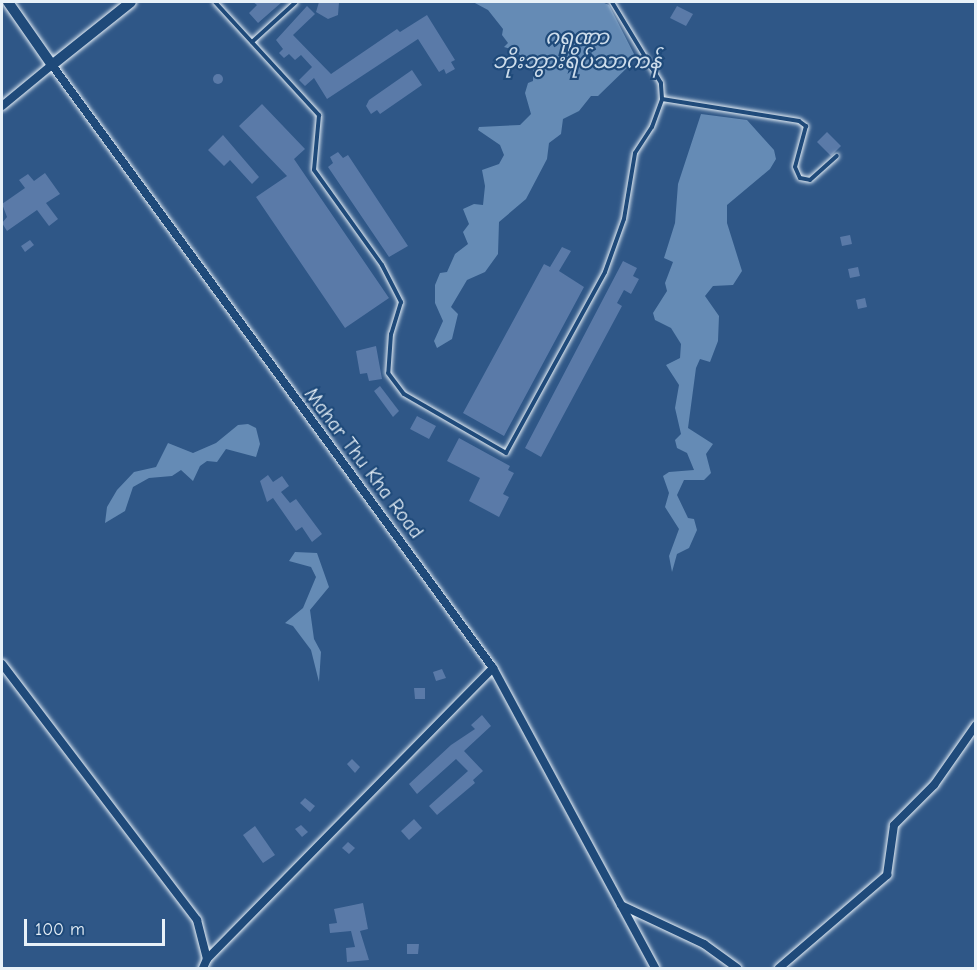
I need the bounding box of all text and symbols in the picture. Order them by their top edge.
water label: ဂရုဏာ ဘိုးဘွားရိပ်သာကန် [493,24,661,74]
street label: Mahar Thu Kha Road [299,383,429,543]
scale bar [27,907,168,945]
text: 100 m [35,919,85,940]

